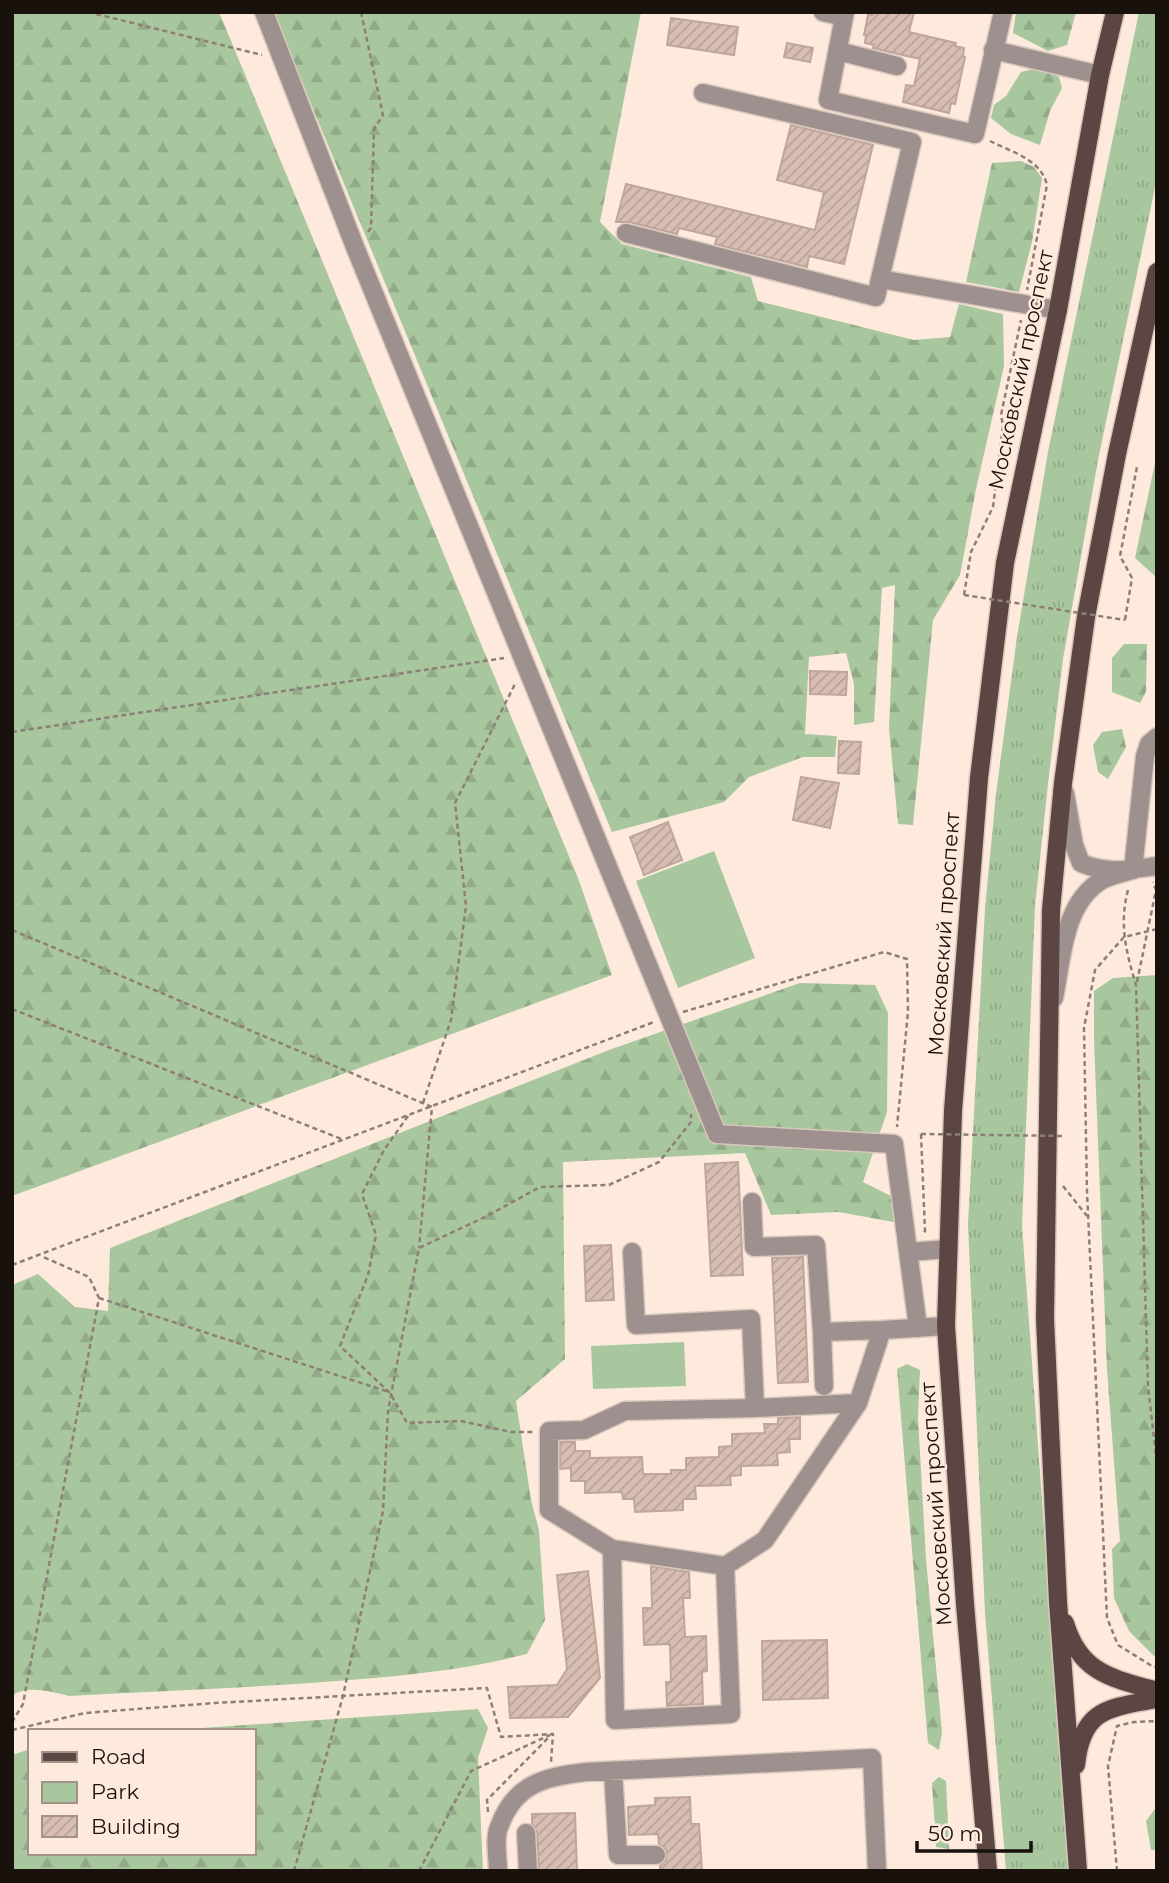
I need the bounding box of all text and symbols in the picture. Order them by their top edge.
street label: Московский проспект [983,248,1058,492]
street label: Московский проспект [923,811,965,1057]
street label: Московский проспект [914,1381,957,1627]
legend [28,1729,256,1855]
text: Road [91,1744,146,1769]
text: Park [91,1779,139,1804]
scale bar [917,1810,1031,1854]
text: Building [91,1814,181,1839]
text: 50 m [928,1821,982,1846]

